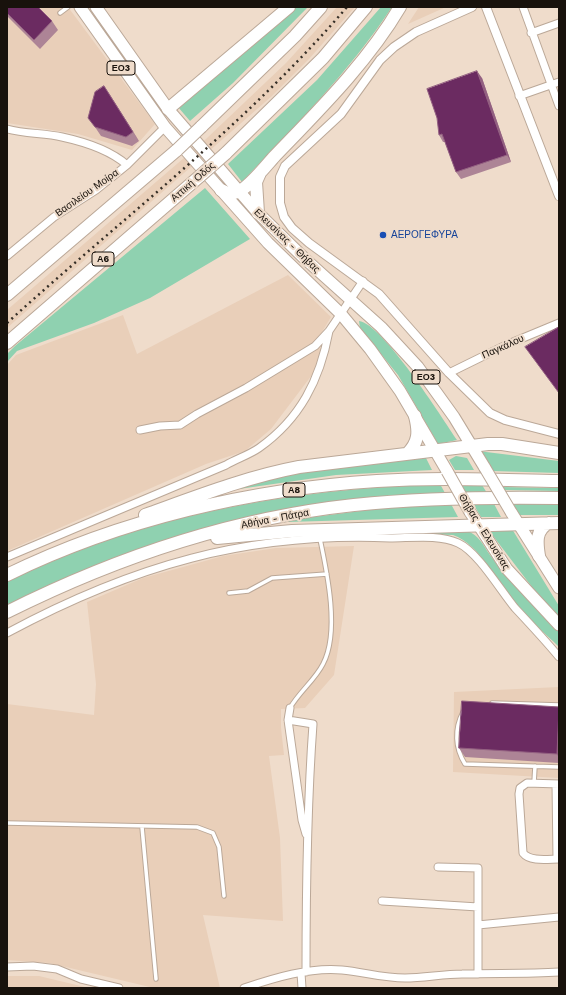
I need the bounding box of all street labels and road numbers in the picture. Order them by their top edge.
road number: ΕΟ3 [107,61,135,75]
street label: Αττική Οδός [169,160,217,204]
street label: Βασιλείου Μοίρα [53,167,121,219]
street label: Ελευσίνας - Θήβας [251,206,323,276]
road number: Α6 [92,252,114,266]
street label: Παγκάλου [480,332,526,362]
road number: ΕΟ3 [412,370,440,384]
road number: Α8 [283,483,305,497]
street label: Θήβας - Ελευσίνας [456,492,512,572]
street label: Αθήνα - Πάτρα [240,507,310,531]

